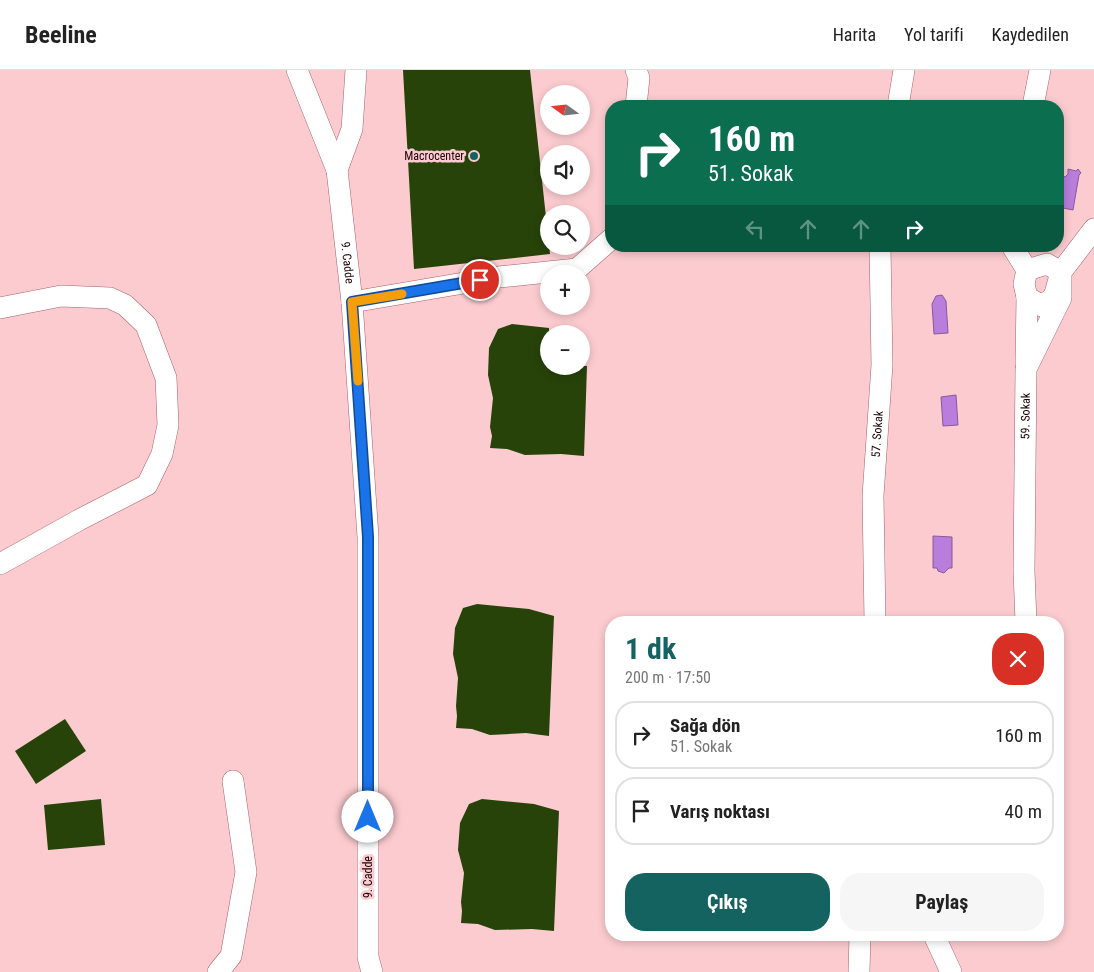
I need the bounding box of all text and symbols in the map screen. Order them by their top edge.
text: Beeline [25,21,97,49]
text: Harita [833,24,876,45]
text: Yol tarifi [904,24,964,45]
text: Kaydedilen [992,24,1069,45]
north arrow [540,85,590,135]
map controls [540,85,590,375]
text: 160 m [708,119,795,160]
icon: right [625,120,690,185]
button: sound [540,145,590,195]
place label: Macrocenter [404,149,464,163]
marker: Macrocenter [468,150,480,162]
text: 51. Sokak [708,161,793,186]
button: search [540,205,590,255]
icon: left [741,215,769,243]
icon: ahead [794,215,822,243]
icon: ahead [847,215,875,243]
icon: right [900,215,928,243]
street label: 9. Cadde [338,241,357,285]
pin [459,259,501,301]
button: + [540,265,590,315]
icon: arrive [466,266,494,294]
button: − [540,325,590,375]
street label: 59. Sokak [1018,392,1033,439]
street label: 57. Sokak [869,410,886,458]
text: 1 dk [625,631,676,666]
button: close [992,633,1044,685]
text: 200 m · 17:50 [625,668,711,687]
text: Sağa dön [670,714,740,737]
icon: right [627,721,655,749]
text: 160 m [995,724,1042,747]
text: 51. Sokak [670,737,732,756]
position arrow [341,790,393,842]
icon: arrive [627,797,655,825]
text: Varış noktası [670,800,770,823]
text: 40 m [1005,800,1042,823]
street label: 9. Cadde [361,856,375,898]
button: Çıkış [625,873,830,931]
button: Paylaş [840,873,1044,931]

